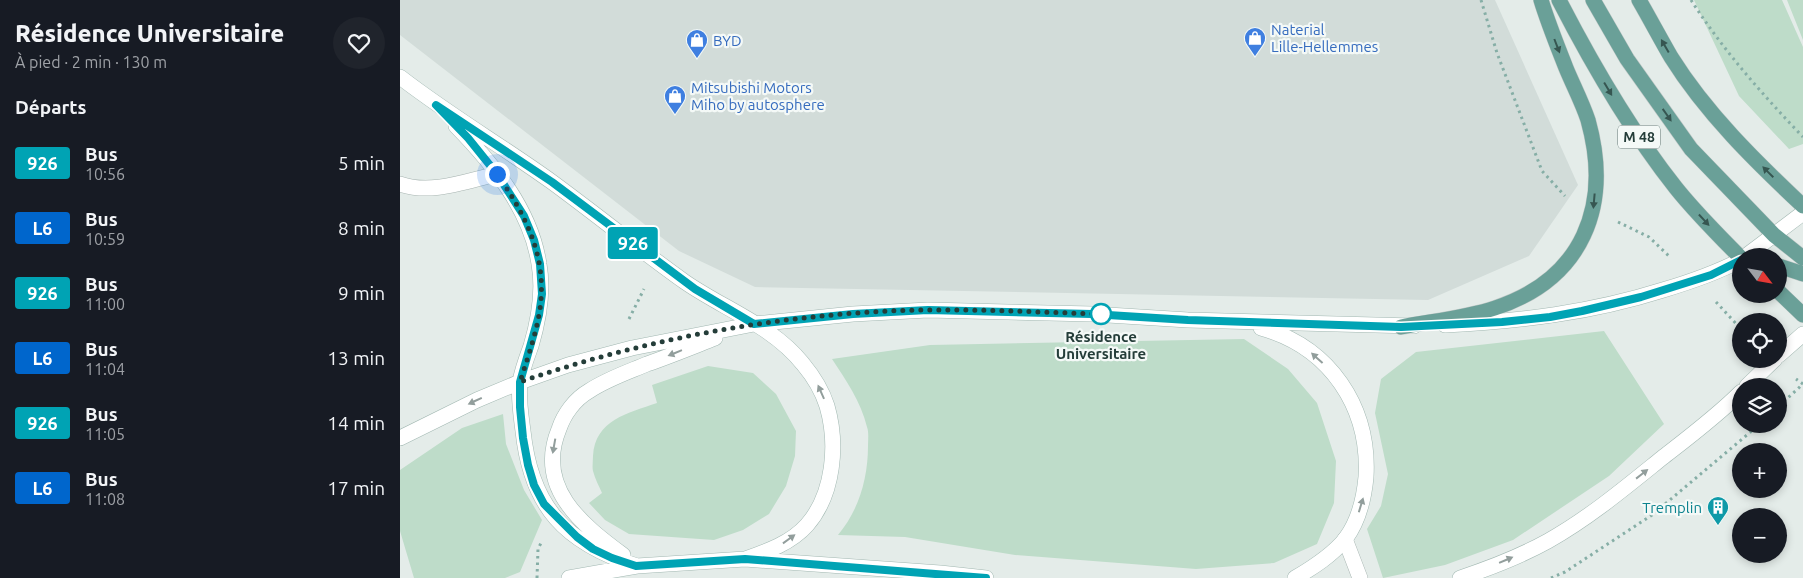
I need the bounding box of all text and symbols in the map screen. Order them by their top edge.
button: heart [333,17,385,69]
text: Résidence Universitaire [15,20,284,47]
place label: Naterial Lille-Hellemmes [1271,21,1378,55]
shop icon: Naterial Lille-Hellemmes [1243,26,1267,57]
shop icon: BYD [685,28,709,59]
place label: BYD [713,32,742,49]
one-way arrow [1553,39,1561,54]
one-way arrow [1661,40,1670,53]
text: À pied · 2 min · 130 m [15,53,167,71]
place label: Mitsubishi Motors Miho by autosphere [691,79,825,113]
one-way arrow [1603,82,1612,95]
shop icon: Mitsubishi Motors Miho by autosphere [663,84,687,115]
text: Départs [15,96,86,118]
one-way arrow [1661,108,1672,121]
road number: M 48 [1618,125,1660,148]
text: Bus [85,143,118,165]
text: 5 min [338,152,385,174]
text: 926 [27,153,58,173]
your location [485,162,510,187]
text: 10:56 [85,165,125,183]
one-way arrow [1762,166,1774,178]
one-way arrow [1590,194,1598,210]
text: Bus [85,208,118,230]
one-way arrow [1698,213,1709,226]
text: 8 min [338,217,385,239]
text: L6 [32,218,53,238]
line badge: 926 [604,227,662,259]
text: 10:59 [85,230,125,248]
text: 926 [618,233,648,253]
north arrow [1732,248,1788,302]
map controls [1732,248,1787,563]
text: Bus [85,273,118,295]
text: 9 min [338,282,385,304]
text: 926 [27,283,58,303]
text: 11:00 [85,295,125,313]
marker: Résidence Universitaire [1090,303,1112,325]
button: locate [1732,313,1787,368]
place label: Résidence Universitaire [1056,328,1146,362]
text: Bus [85,338,118,360]
text: 13 min [327,347,385,369]
text: L6 [32,348,53,368]
one-way arrow [667,349,682,357]
one-way arrow [1312,352,1324,364]
text: 11:04 [85,360,125,378]
button: layers [1732,378,1787,433]
one-way arrow [816,385,824,399]
one-way arrow [468,397,483,405]
text: Bus [85,403,118,425]
text: 14 min [327,412,385,434]
text: 926 [27,413,58,433]
text: 11:05 [85,425,125,443]
one-way arrow [550,439,558,455]
button: + [1732,443,1787,498]
text: Bus [85,468,118,490]
one-way arrow [1636,469,1649,479]
text: 17 min [327,477,385,499]
text: L6 [32,478,53,498]
text: 11:08 [85,490,125,508]
building icon: Tremplin [1706,495,1730,526]
one-way arrow [1357,498,1365,513]
place label: Tremplin [1642,499,1702,516]
button: − [1732,508,1787,563]
one-way arrow [783,534,796,544]
one-way arrow [1499,556,1513,564]

